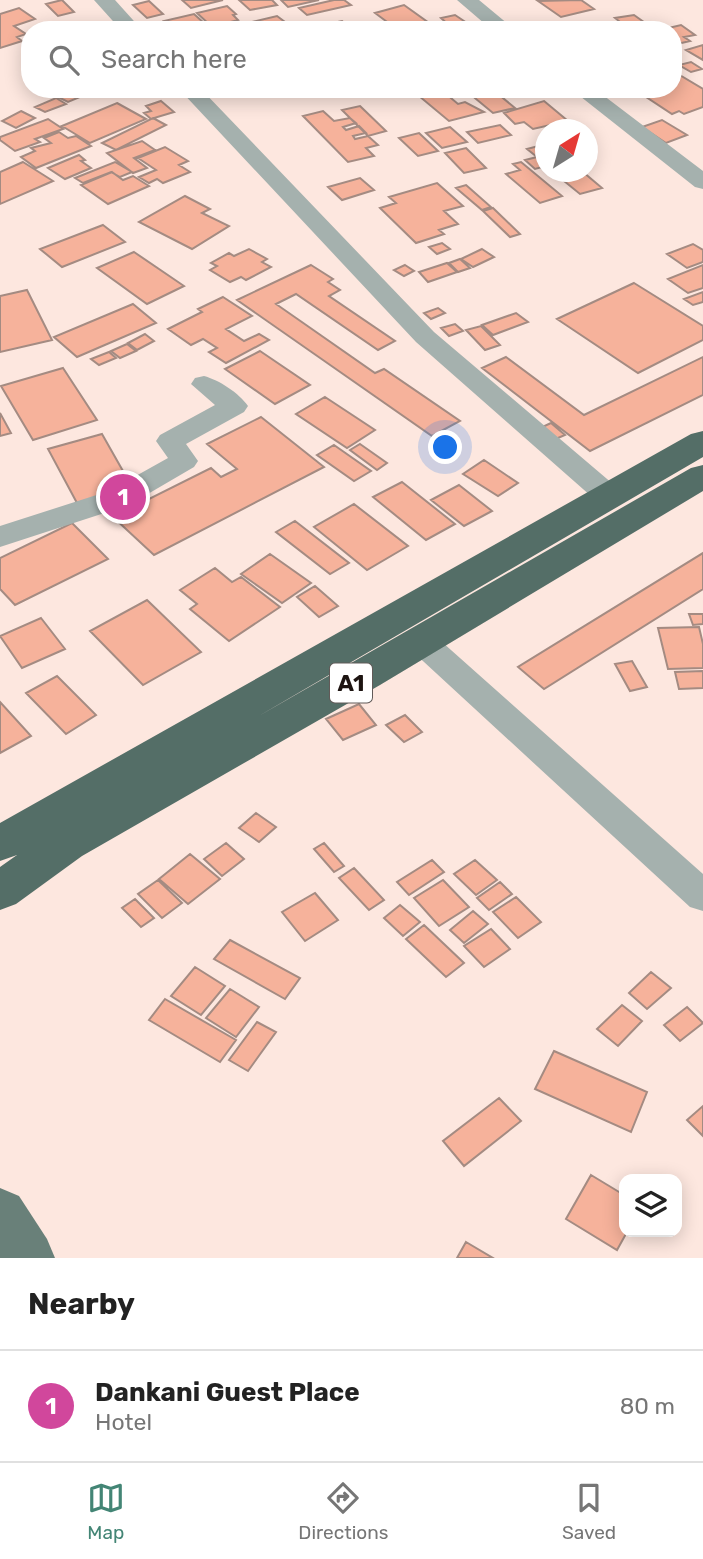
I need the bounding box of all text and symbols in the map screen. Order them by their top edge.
search box [21,21,682,98]
icon: search [45,41,83,79]
text: Search here [101,44,247,75]
north arrow [535,119,598,182]
your location [428,430,462,464]
pin: 1 [100,471,146,523]
road number: A1 [330,664,372,702]
map controls [619,1174,682,1237]
button: layers [619,1174,682,1237]
text: Nearby [28,1286,135,1322]
text: Dankani Guest Place [95,1377,360,1408]
text: 1 [45,1392,57,1420]
text: 80 m [620,1392,675,1420]
text: Hotel [95,1408,152,1436]
tab: Map [87,1479,125,1544]
tab: Directions [298,1479,388,1544]
tab: Saved [562,1479,616,1544]

